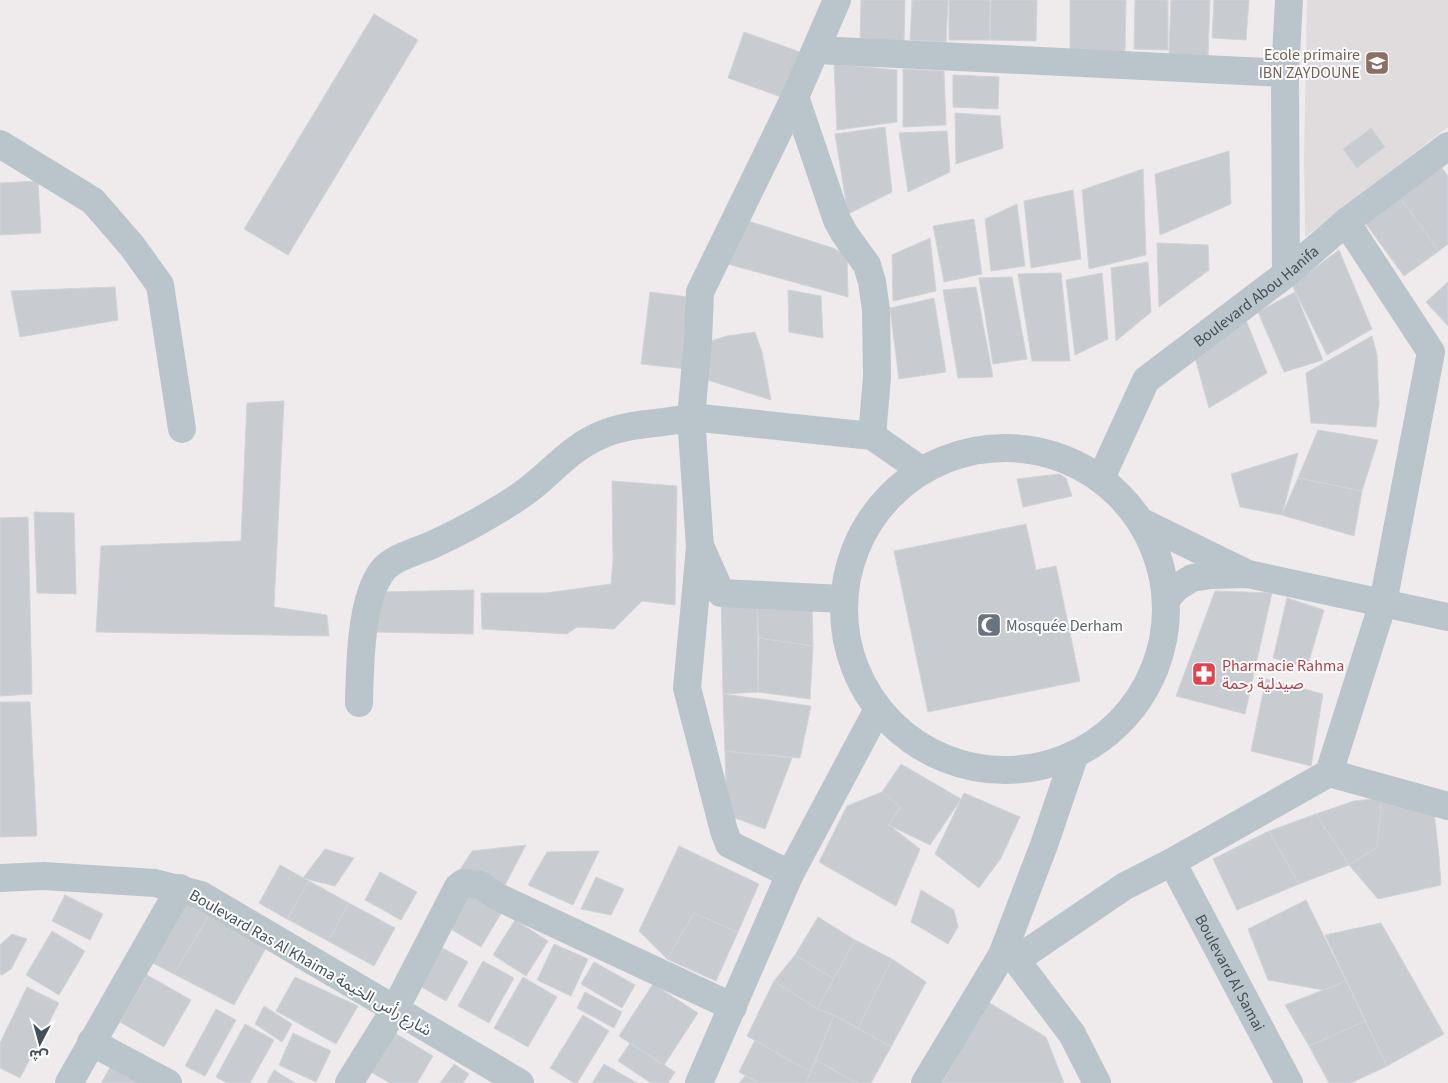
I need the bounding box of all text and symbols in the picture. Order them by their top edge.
place label: Ecole primaire IBN ZAYDOUNE [1259,44,1360,84]
school or university icon: Ecole primaire IBN ZAYDOUNE [1364,50,1390,76]
street label: Boulevard Abou Hanifa [1189,241,1324,352]
mosque icon: Mosquée Derham [976,612,1002,638]
place label: Mosquée Derham [1006,615,1123,637]
place label: Pharmacie Rahma صيدلية رحمة [1222,655,1344,695]
pharmacy icon: Pharmacie Rahma صيدلية رحمة [1191,661,1217,687]
street label: Boulevard Ras Al Khaima شارع رأس الخيمة [185,884,436,1042]
street label: Boulevard Al Samai [1190,911,1270,1035]
north arrow [15,1018,65,1068]
text: ش [28,1044,49,1066]

